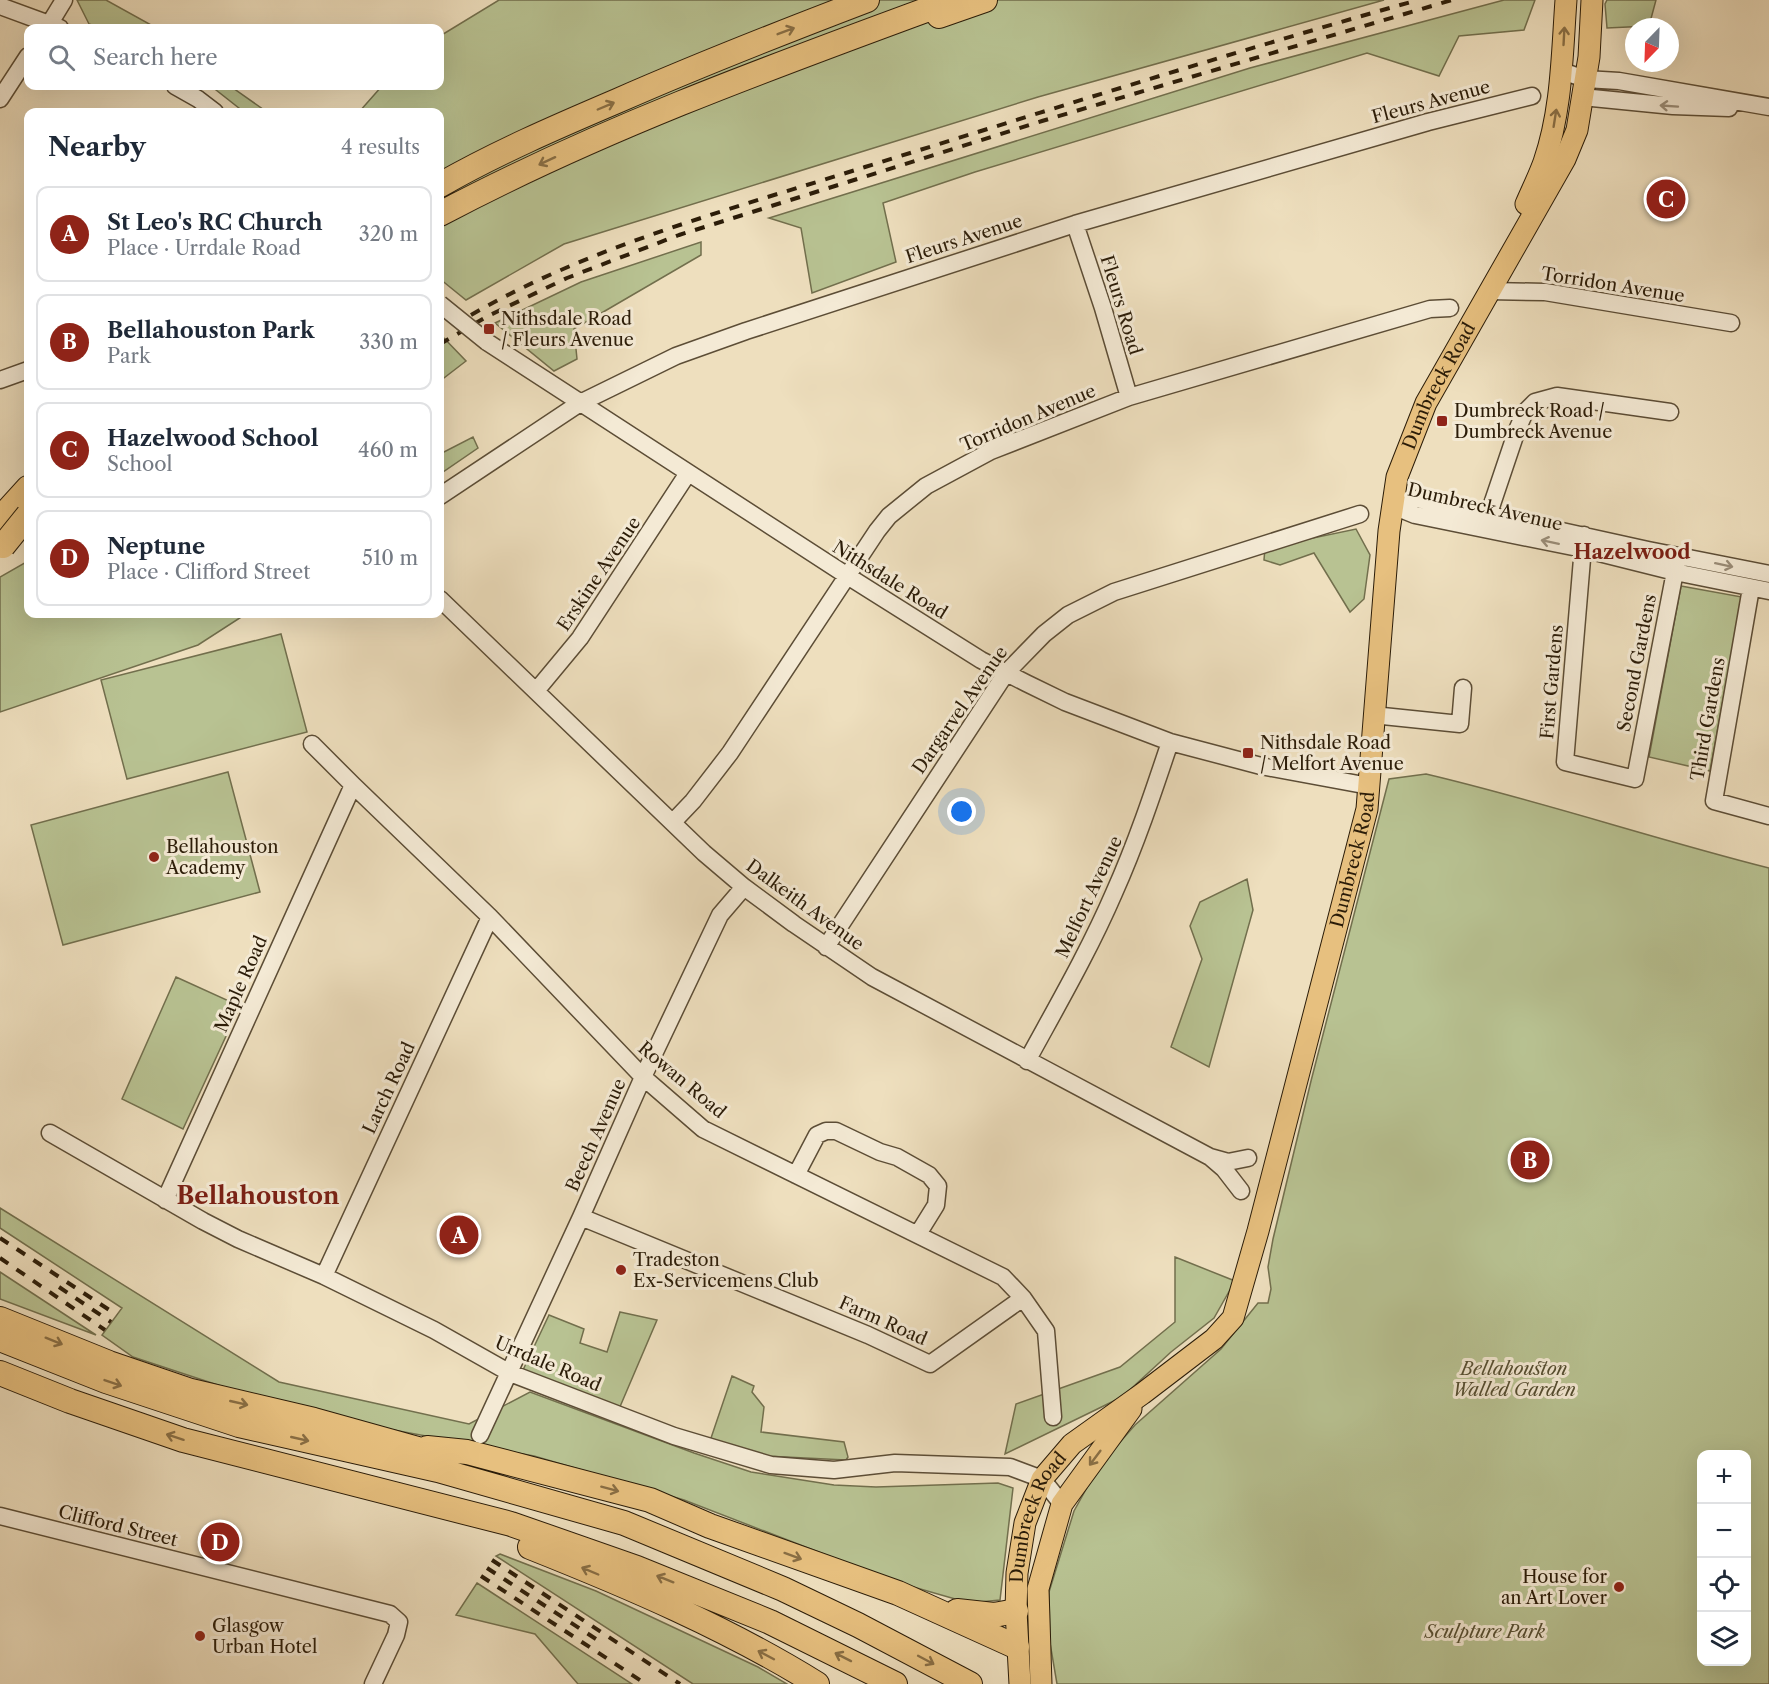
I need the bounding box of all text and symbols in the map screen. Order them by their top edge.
north arrow [1625,18,1679,72]
search box [24,24,444,90]
one-way arrow [776,24,794,35]
one-way arrow [1559,27,1570,47]
icon: search [45,41,78,74]
text: Search here [93,44,218,71]
street label: Fleurs Avenue [1369,76,1493,128]
one-way arrow [596,99,614,111]
one-way arrow [1659,100,1679,111]
one-way arrow [1549,108,1560,128]
text: Nearby [48,131,146,163]
text: 4 results [341,135,420,159]
one-way arrow [539,155,557,167]
pin: C [1646,176,1686,222]
text: St Leo's RC Church [107,209,323,236]
street label: Fleurs Avenue [903,210,1025,268]
text: A [62,222,77,246]
text: 320 m [359,222,418,246]
text: Place · Urrdale Road [107,236,301,260]
street label: Fleurs Road [1095,253,1147,357]
street label: Torridon Avenue [1540,263,1686,307]
place label: Nithsdale Road / Fleurs Avenue [501,308,634,351]
text: Bellahouston Park [107,317,314,344]
street label: Dumbreck Road [1398,319,1480,453]
marker: Nithsdale Road / Fleurs Avenue [482,322,496,336]
text: B [62,330,77,354]
text: 330 m [359,330,418,354]
text: Park [107,344,150,368]
street label: Torridon Avenue [957,380,1099,456]
place label: Dumbreck Road / Dumbreck Avenue [1454,400,1612,443]
marker: Dumbreck Road / Dumbreck Avenue [1435,414,1449,428]
text: Hazelwood School [107,425,318,452]
text: C [61,438,78,462]
text: 460 m [358,438,418,462]
text: School [107,452,172,476]
street label: Dumbreck Avenue [1405,478,1565,536]
street label: Erskine Avenue [553,513,645,635]
text: Neptune [107,533,205,560]
street label: Nithsdale Road [829,536,951,624]
one-way arrow [1541,536,1560,547]
district label: Hazelwood [1573,540,1691,564]
text: D [61,546,78,570]
text: 510 m [362,546,418,570]
text: Place · Clifford Street [107,560,310,584]
one-way arrow [1713,560,1733,571]
street label: Second Gardens [1613,592,1661,734]
street label: First Gardens [1536,624,1568,740]
street label: Dargarvel Avenue [908,642,1012,778]
street label: Third Gardens [1686,656,1730,782]
place label: Nithsdale Road / Melfort Avenue [1260,732,1404,775]
marker: Nithsdale Road / Melfort Avenue [1241,746,1255,760]
street label: Dumbreck Road [1326,791,1379,930]
your location [947,797,976,826]
street label: Melfort Avenue [1051,832,1127,962]
place label: Bellahouston Academy [165,836,279,879]
marker: Bellahouston Academy [147,850,161,864]
street label: Dalkeith Avenue [742,855,868,955]
street label: Maple Road [210,932,272,1036]
street label: Rowan Road [634,1037,730,1123]
street label: Larch Road [358,1039,420,1137]
street label: Beech Avenue [561,1075,631,1195]
pin: B [1510,1138,1550,1182]
district label: Bellahouston [177,1181,340,1210]
pin: A [440,1212,478,1258]
place label: Tradeston Ex-Servicemens Club [633,1249,819,1292]
marker: Tradeston Ex-Servicemens Club [614,1263,628,1277]
street label: Farm Road [835,1292,931,1350]
street label: Urrdale Road [491,1332,605,1396]
one-way arrow [44,1336,63,1347]
park label: Bellahouston Walled Garden [1452,1358,1576,1401]
one-way arrow [103,1379,122,1390]
one-way arrow [229,1397,248,1409]
one-way arrow [166,1431,185,1442]
one-way arrow [290,1434,309,1446]
street label: Dumbreck Road [1006,1448,1071,1583]
one-way arrow [1088,1450,1101,1466]
map controls [1697,1450,1751,1666]
button: + [1697,1450,1751,1504]
one-way arrow [600,1484,619,1496]
street label: Clifford Street [56,1501,180,1552]
button: − [1697,1504,1751,1558]
pin: D [200,1520,240,1564]
one-way arrow [783,1551,802,1562]
button: locate [1697,1558,1751,1612]
one-way arrow [581,1565,600,1576]
place label: House for an Art Lover [1501,1566,1607,1609]
one-way arrow [656,1573,675,1584]
marker: House for an Art Lover [1612,1580,1626,1594]
button: layers [1697,1612,1751,1666]
place label: Glasgow Urban Hotel [212,1615,317,1658]
park label: Sculpture Park [1424,1621,1546,1643]
marker: Glasgow Urban Hotel [193,1629,207,1643]
one-way arrow [758,1649,775,1661]
one-way arrow [835,1651,853,1662]
one-way arrow [916,1655,934,1666]

